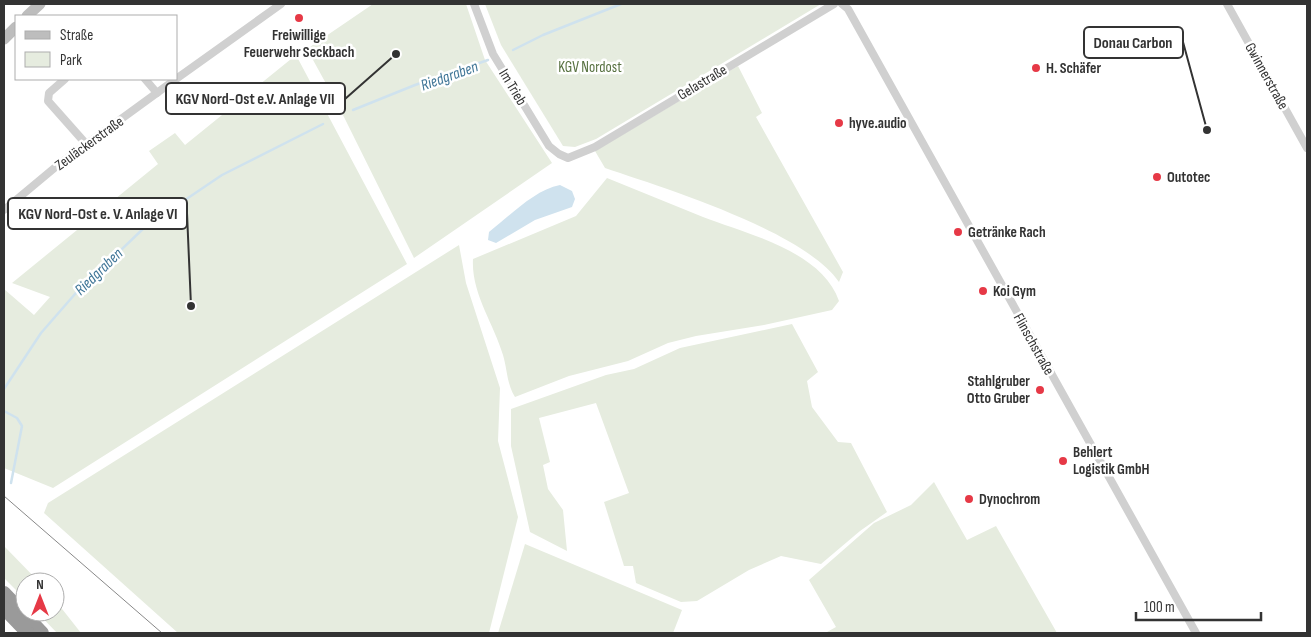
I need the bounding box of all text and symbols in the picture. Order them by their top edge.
marker: Freiwillige Feuerwehr Seckbach [293,12,305,24]
legend [15,15,178,80]
text: Straße [60,26,93,45]
place label: Freiwillige Feuerwehr Seckbach [244,26,354,62]
callout: Donau Carbon [1084,27,1183,58]
text: Donau Carbon [1094,34,1172,53]
street label: Gwinnerstraße [1240,39,1293,113]
text: Park [60,51,82,70]
water label: Riedgraben [418,57,481,96]
park label: KGV Nordost [558,58,622,77]
place label: H. Schäfer [1046,59,1102,78]
street label: Gelastraße [674,60,730,105]
marker: H. Schäfer [1030,62,1042,74]
street label: Im Trieb [494,65,531,109]
callout: KGV Nord-Ost e.V. Anlage VII [166,83,345,114]
text: KGV Nord-Ost e.V. Anlage VII [176,90,334,109]
street label: Zeuläckerstraße [51,112,127,175]
place label: hyve.audio [849,114,907,133]
marker: hyve.audio [833,117,845,129]
place label: Outotec [1167,168,1210,187]
marker: Outotec [1151,171,1163,183]
callout: KGV Nord-Ost e. V. Anlage VI [8,198,187,229]
text: KGV Nord-Ost e. V. Anlage VI [18,205,178,224]
place label: Getränke Rach [968,223,1046,242]
marker: Getränke Rach [952,226,964,238]
water label: Riedgraben [71,244,127,300]
place label: Koi Gym [993,282,1036,301]
marker: Koi Gym [977,285,989,297]
street label: Flinschstraße [1009,310,1058,379]
place label: Stahlgruber Otto Gruber [967,372,1030,408]
marker: Stahlgruber Otto Gruber [1034,384,1046,396]
place label: Behlert Logistik GmbH [1073,443,1149,479]
marker: Behlert Logistik GmbH [1057,455,1069,467]
place label: Dynochrom [979,490,1040,509]
marker: Dynochrom [963,493,975,505]
north arrow [15,572,65,622]
text: N [36,576,44,593]
scale bar [1136,590,1261,622]
text: 100 m [1144,598,1175,617]

